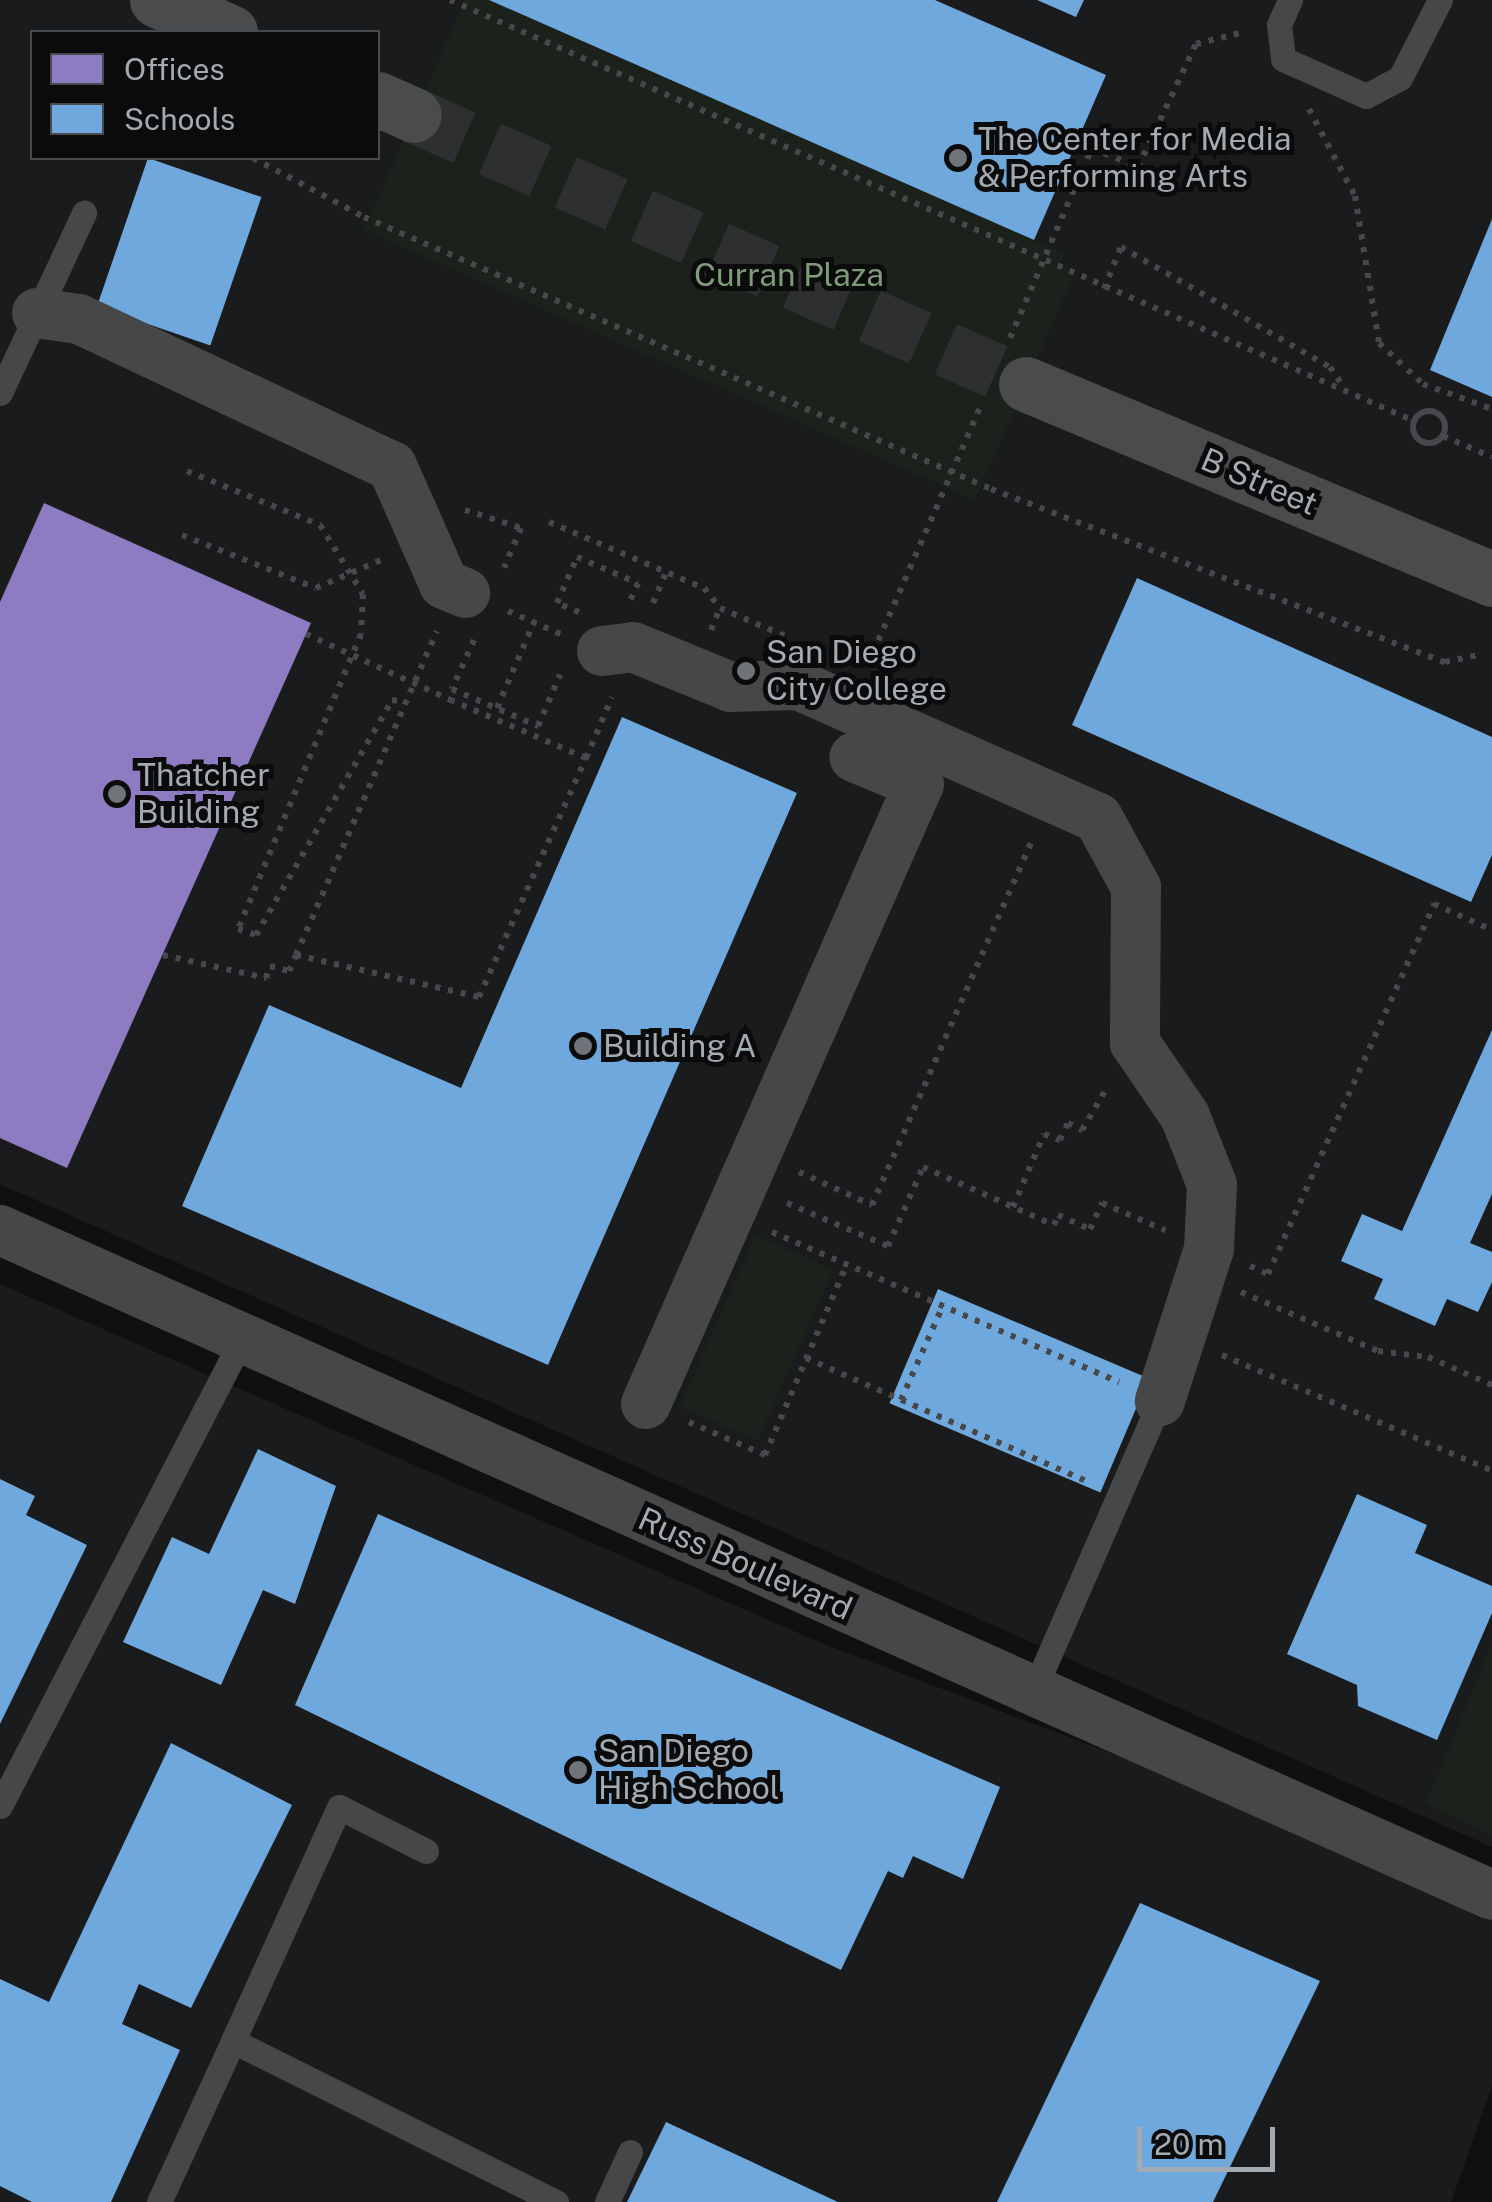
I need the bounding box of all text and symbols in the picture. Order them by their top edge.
legend [30,30,380,160]
text: Offices [124,51,225,87]
text: Schools [124,101,235,137]
place label: The Center for Media & Performing Arts [978,121,1292,196]
marker: The Center for Media & Performing Arts [947,147,969,169]
park label: Curran Plaza [694,256,884,294]
street label: B Street [1195,440,1323,524]
place label: San Diego City College [766,634,947,709]
marker: San Diego City College [735,660,757,682]
place label: Thatcher Building [137,757,270,832]
marker: Thatcher Building [106,783,128,805]
place label: Building A [603,1027,757,1065]
marker: Building A [572,1035,594,1057]
street label: Russ Boulevard [632,1500,858,1628]
place label: San Diego High School [598,1733,779,1808]
marker: San Diego High School [567,1759,589,1781]
scale bar [1142,2107,1280,2169]
text: 20 m [1154,2126,1223,2162]

